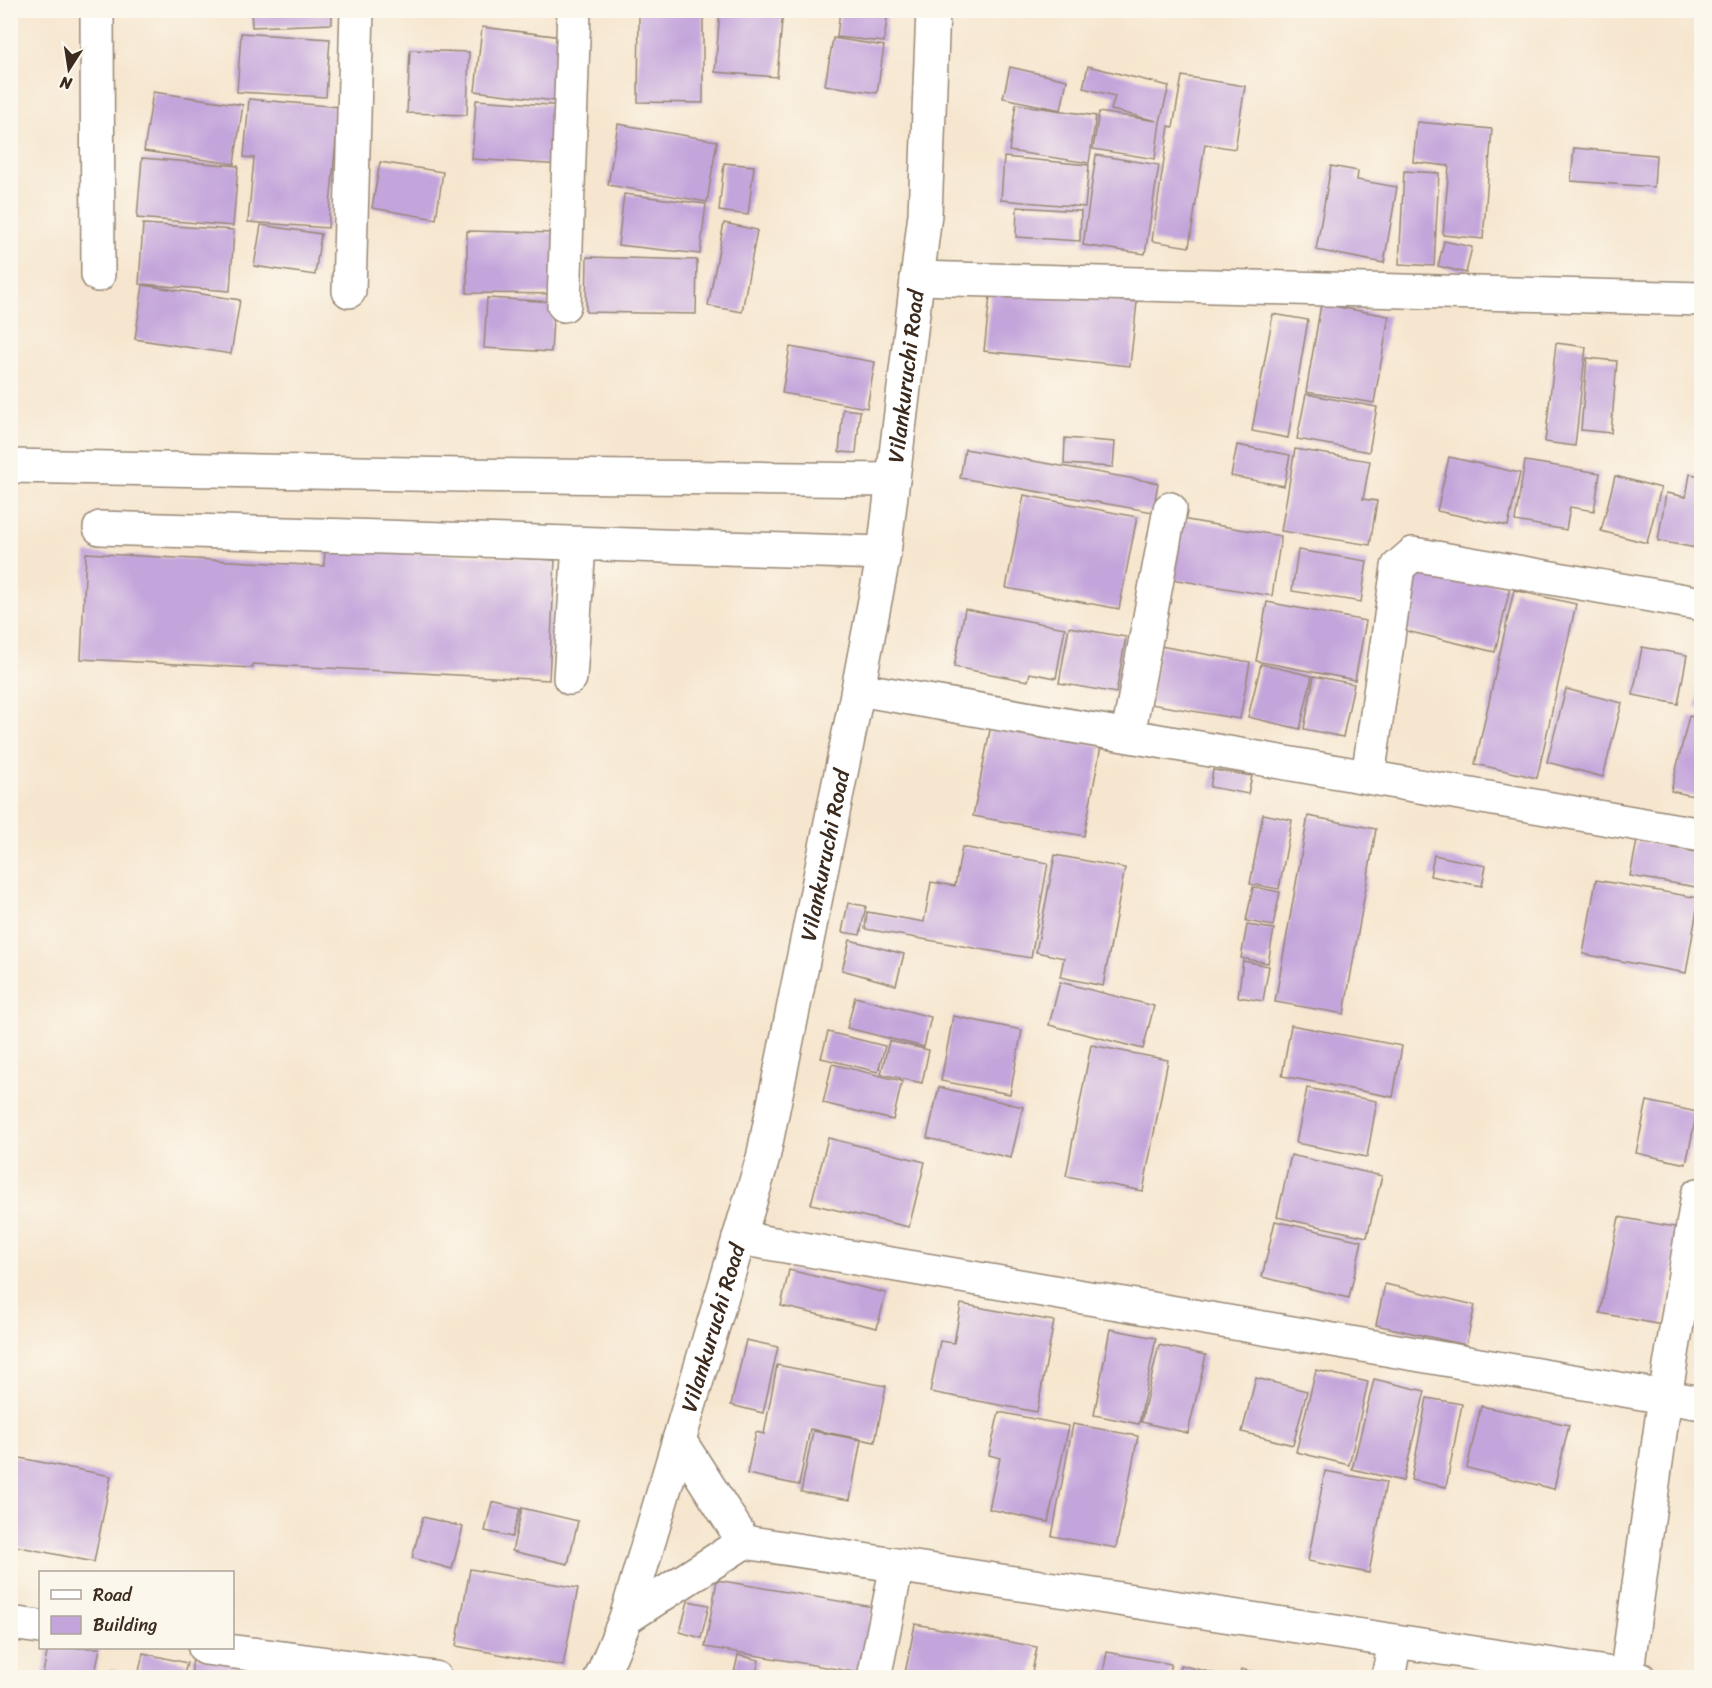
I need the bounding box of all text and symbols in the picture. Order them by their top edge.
north arrow [39,39,99,99]
text: N [57,68,75,99]
street label: Vilankuruchi Road [876,286,936,465]
street label: Vilankuruchi Road [788,765,861,944]
street label: Vilankuruchi Road [669,1238,757,1417]
legend [39,1571,234,1649]
text: Road [93,1579,133,1611]
text: Building [93,1609,157,1641]

